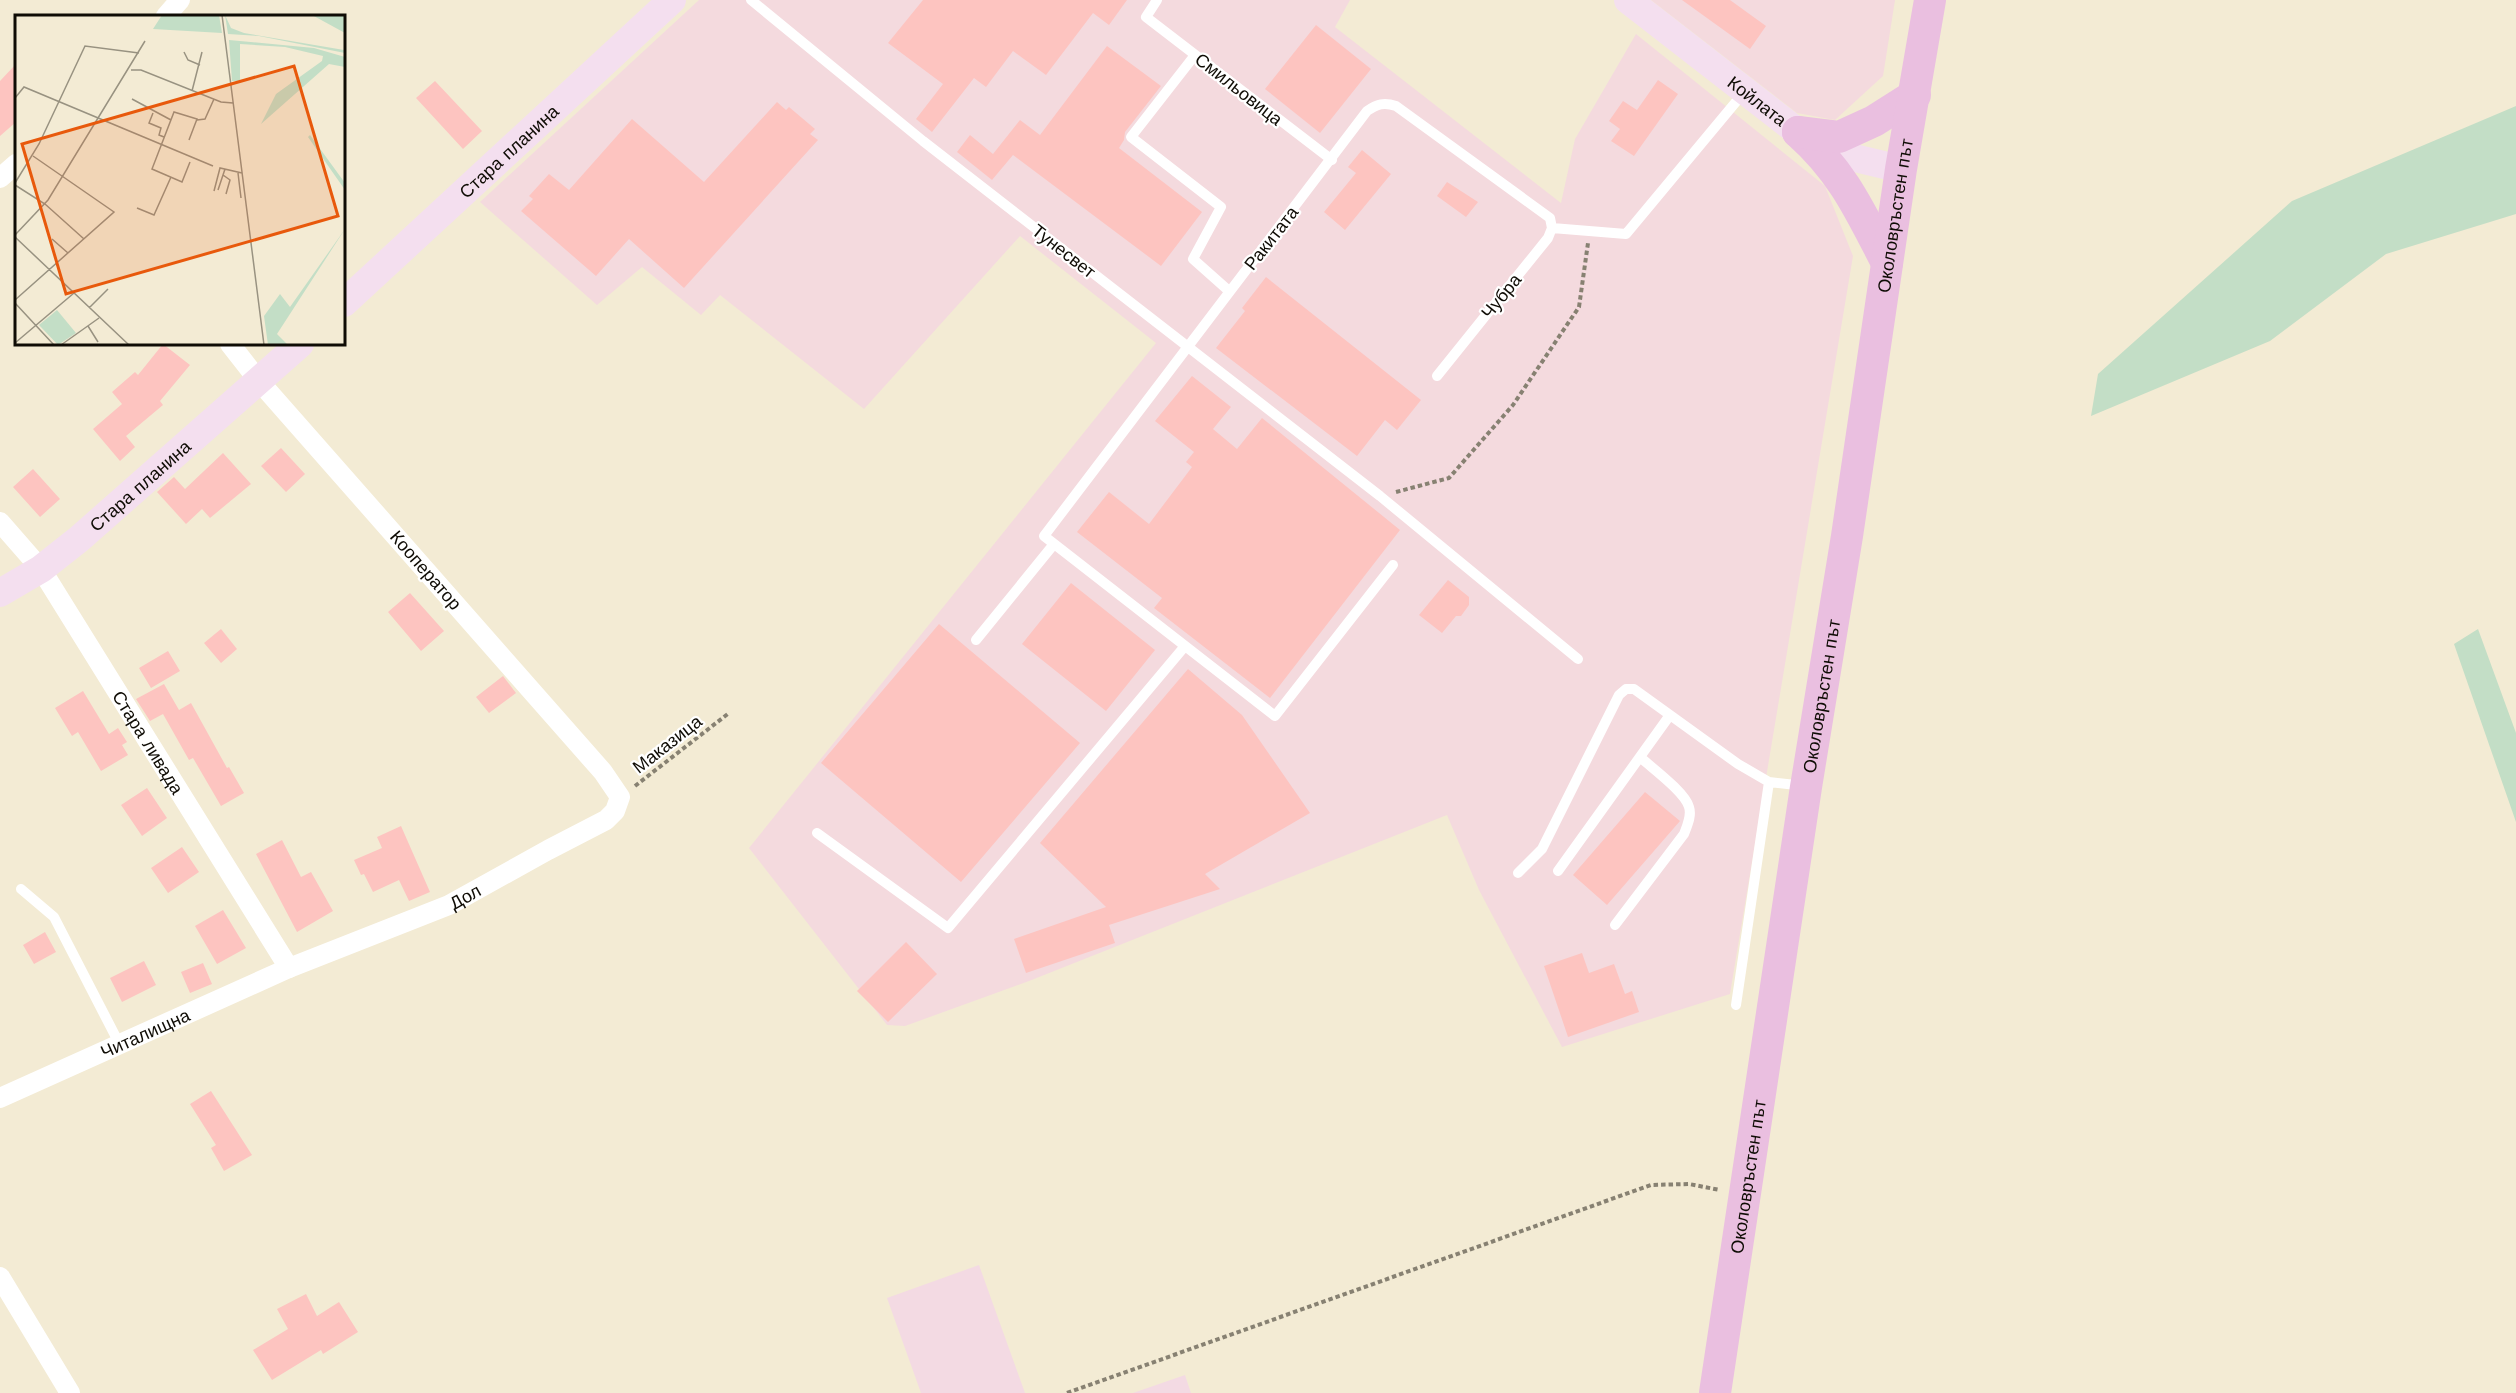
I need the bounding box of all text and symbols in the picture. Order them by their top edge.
inset map [15,15,345,345]
street label: Смильовица [1191,48,1288,130]
street label: Койлата [1724,71,1792,131]
street label: Стара планина [455,99,563,202]
street label: Околовръстен път [1872,137,1917,294]
street label: Ракитата [1240,201,1303,274]
street label: Тунесвет [1028,220,1100,282]
street label: Чубра [1477,269,1526,323]
street label: Стара планина [85,435,195,535]
street label: Кооператор [386,526,466,614]
street label: Околовръстен път [1798,617,1844,775]
street label: Стара ливада [109,686,189,798]
street label: Маказица [628,710,707,777]
street label: Дол [446,879,484,913]
street label: Читалищна [97,1003,194,1062]
street label: Околовръстен път [1726,1098,1769,1255]

